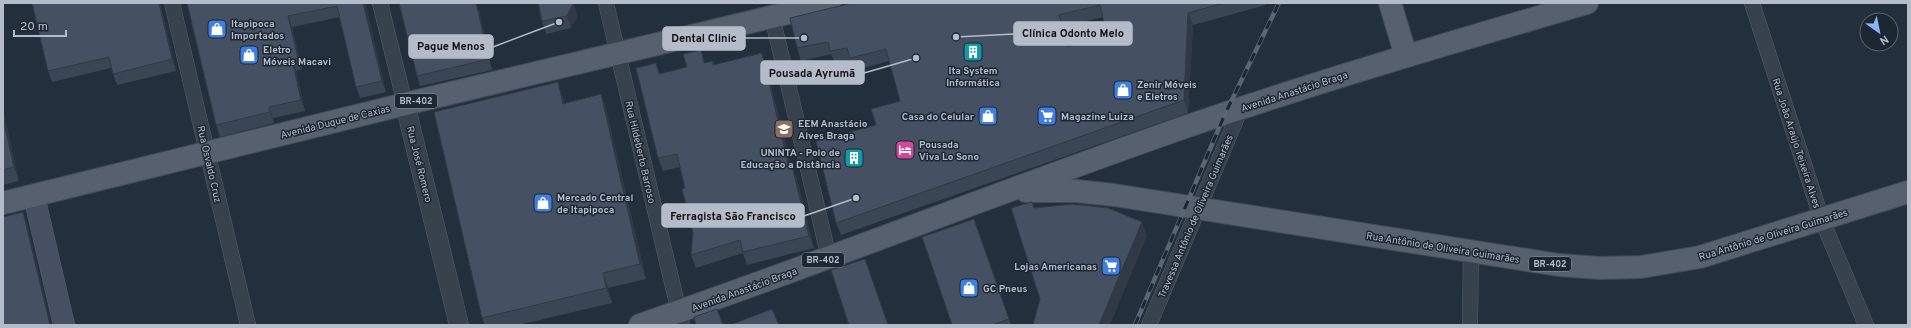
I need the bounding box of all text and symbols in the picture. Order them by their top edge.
scale bar [14,12,66,38]
north arrow [1859,12,1899,52]
shop icon: Itapipoca Importados [206,18,228,40]
place label: Itapipoca Importados [231,18,284,43]
text: 20 m [20,19,48,35]
callout: Clínica Odonto Melo [1014,22,1132,45]
callout: Dental Clinic [663,27,745,50]
text: Clínica Odonto Melo [1022,27,1124,41]
text: Dental Clinic [671,32,737,46]
text: N [1877,32,1891,48]
callout: Pague Menos [409,35,493,58]
text: Pague Menos [417,40,485,54]
building icon: Ita System Informática [962,41,984,63]
shop icon: Eletro Móveis Macavi [238,44,260,66]
place label: Eletro Móveis Macavi [263,44,331,69]
callout: Pousada Ayrumã [761,61,864,84]
place label: Ita System Informática [946,65,1000,90]
text: Pousada Ayrumã [769,67,855,81]
street label: Avenida Anastácio Braga [1240,69,1349,116]
street label: Rua João Araújo Teixeira Alves [1768,77,1823,210]
shop icon: Zenir Móveis e Eletros [1112,79,1134,101]
place label: Zenir Móveis e Eletros [1137,79,1197,104]
road number: BR-402 [395,94,437,108]
street label: Rua Hildeberto Barroso [621,100,658,205]
street label: Avenida Duque de Caxias [279,102,392,142]
shop icon: Casa do Celular [977,105,999,127]
supermarket icon: Magazine Luiza [1036,105,1058,127]
place label: Casa do Celular [902,111,975,124]
place label: Magazine Luiza [1061,111,1134,124]
school or university icon: EEM Anastácio Alves Braga [773,118,795,140]
place label: EEM Anastácio Alves Braga [798,118,868,143]
street label: Rua Osvaldo Cruz [193,125,224,204]
street label: Rua José Romero [403,125,434,204]
street label: Travessa Antônio de Oliveira Guimarães [1156,133,1237,300]
hotel icon: Pousada Viva Lo Sono [894,139,916,161]
place label: Pousada Viva Lo Sono [919,139,979,164]
place label: UNINTA - Polo de Educação a Distância [740,147,840,172]
building icon: UNINTA - Polo de Educação a Distância [843,147,865,169]
shop icon: Mercado Central de Itapipoca [532,192,554,214]
place label: Mercado Central de Itapipoca [557,192,633,217]
callout: Ferragista São Francisco [662,204,804,227]
street label: Rua Antônio de Oliveira Guimarães [1697,206,1850,264]
text: Ferragista São Francisco [670,210,796,224]
street label: Rua Antônio de Oliveira Guimarães [1365,230,1521,267]
road number: BR-402 [802,253,844,267]
supermarket icon: Lojas Americanas [1100,255,1122,277]
road number: BR-402 [1529,257,1571,271]
place label: Lojas Americanas [1014,261,1097,274]
street label: Avenida Anastácio Braga [690,265,799,316]
shop icon: GC Pneus [958,277,980,299]
place label: GC Pneus [983,283,1028,296]

